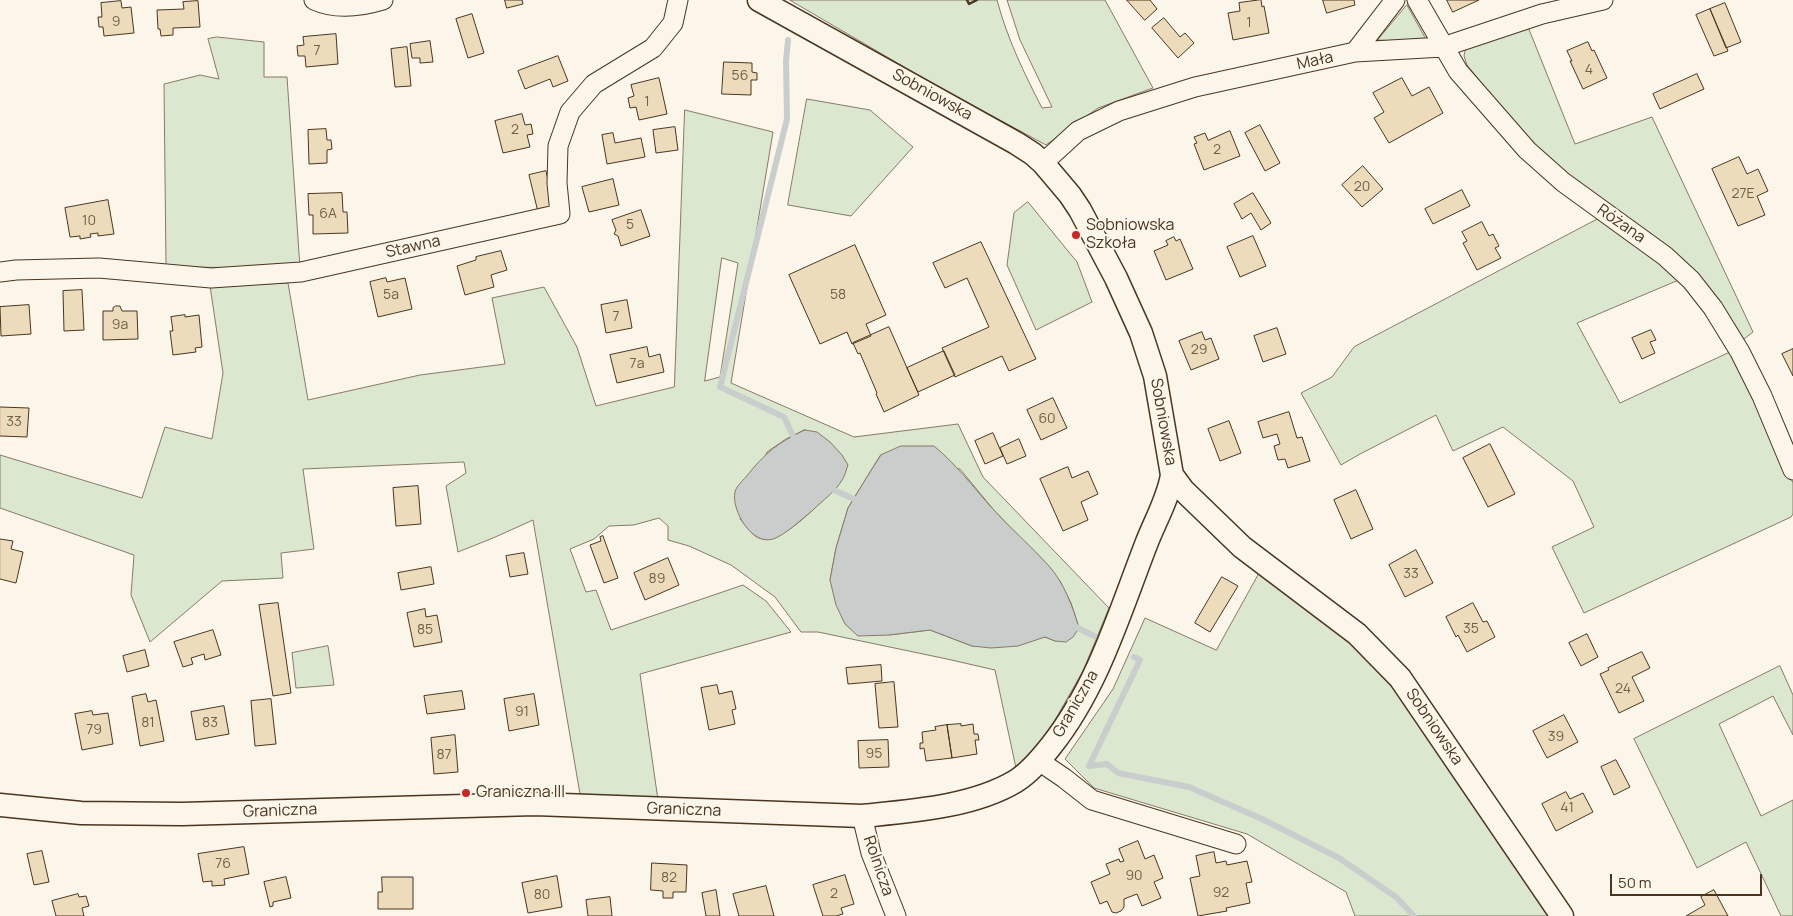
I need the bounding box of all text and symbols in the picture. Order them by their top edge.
house number: 9 [112,14,120,30]
house number: 1 [1246,15,1252,31]
house number: 7 [313,43,321,59]
street label: Mała [1295,48,1335,74]
house number: 4 [1585,62,1593,78]
street label: Sobniowska [889,65,975,125]
house number: 56 [732,68,748,84]
house number: 1 [644,94,650,110]
house number: 2 [511,122,519,138]
house number: 2 [1213,142,1221,158]
house number: 20 [1354,179,1370,195]
house number: 27E [1732,186,1754,202]
street label: Różana [1593,201,1649,247]
house number: 6A [319,206,337,222]
house number: 10 [82,213,96,229]
place label: Sobniowska Szkoła [1086,216,1174,254]
house number: 5 [626,217,634,233]
marker: Sobniowska Szkoła [1070,229,1082,241]
street label: Stawna [384,231,442,263]
house number: 5a [383,287,399,303]
house number: 58 [830,287,846,303]
house number: 7 [612,309,620,325]
house number: 9a [112,317,128,333]
house number: 29 [1191,342,1207,358]
house number: 7a [630,356,644,372]
street label: Sobniowska [1146,377,1180,467]
house number: 60 [1038,411,1056,427]
house number: 33 [6,414,22,430]
house number: 33 [1403,566,1419,582]
house number: 89 [649,571,665,587]
house number: 35 [1463,621,1479,637]
house number: 85 [417,622,433,638]
street label: Graniczna [1049,667,1103,741]
house number: 24 [1615,681,1631,697]
street label: Sobniowska [1401,685,1467,769]
house number: 91 [515,704,529,720]
house number: 81 [141,715,155,731]
house number: 83 [202,715,218,731]
house number: 79 [86,722,102,738]
house number: 39 [1548,729,1564,745]
house number: 95 [866,746,882,762]
house number: 87 [436,747,452,763]
place label: Graniczna III [476,783,565,803]
marker: Graniczna III [460,787,472,799]
street label: Graniczna [646,799,722,821]
street label: Graniczna [242,800,318,822]
house number: 41 [1560,800,1574,816]
street label: Rolnicza [859,833,897,899]
house number: 76 [215,856,231,872]
scale bar [1613,864,1766,896]
house number: 90 [1125,868,1143,884]
house number: 82 [661,870,677,886]
text: 50 m [1618,872,1652,893]
house number: 92 [1213,885,1229,901]
house number: 2 [830,886,838,902]
house number: 80 [534,887,550,903]

